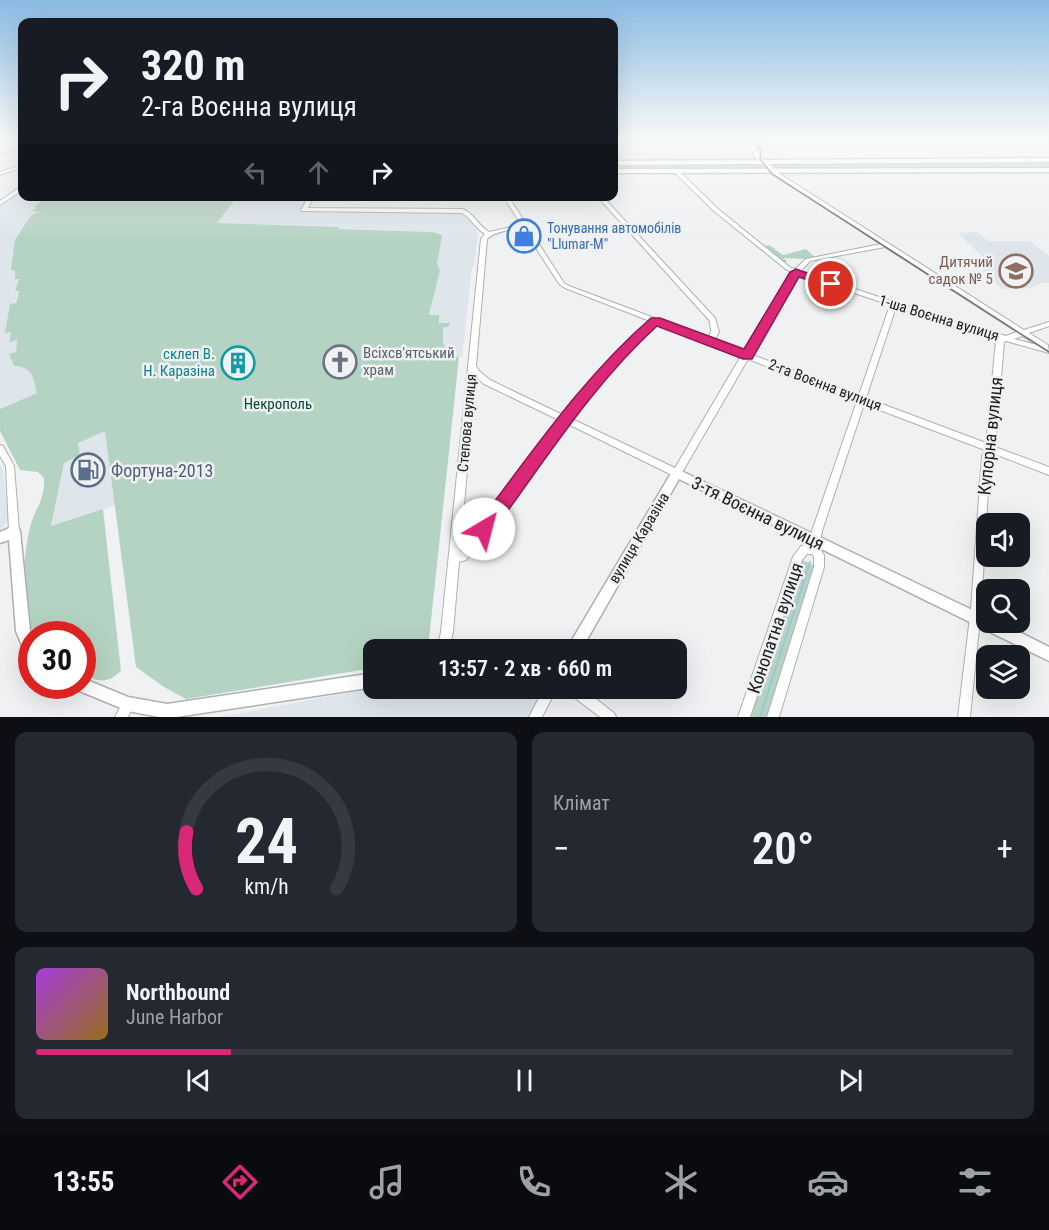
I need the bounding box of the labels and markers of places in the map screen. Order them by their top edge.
shop icon: Тонування автомобілів "Llumar-M" [506,218,542,254]
place label: Тонування автомобілів "Llumar-M" [547,220,681,252]
place label: Дитячий садок № 5 [929,253,993,288]
school or university icon: Дитячий садок № 5 [998,253,1034,289]
pin [805,258,856,309]
church icon: Всіхсв'ятський храм [322,344,358,380]
place label: Всіхсв'ятський храм [363,344,455,379]
place label: склеп В. Н. Каразіна [143,345,215,380]
building icon: склеп В. Н. Каразіна [220,345,256,381]
fuel station icon: Фортуна-2013 [70,452,106,488]
place label: Фортуна-2013 [111,460,213,481]

